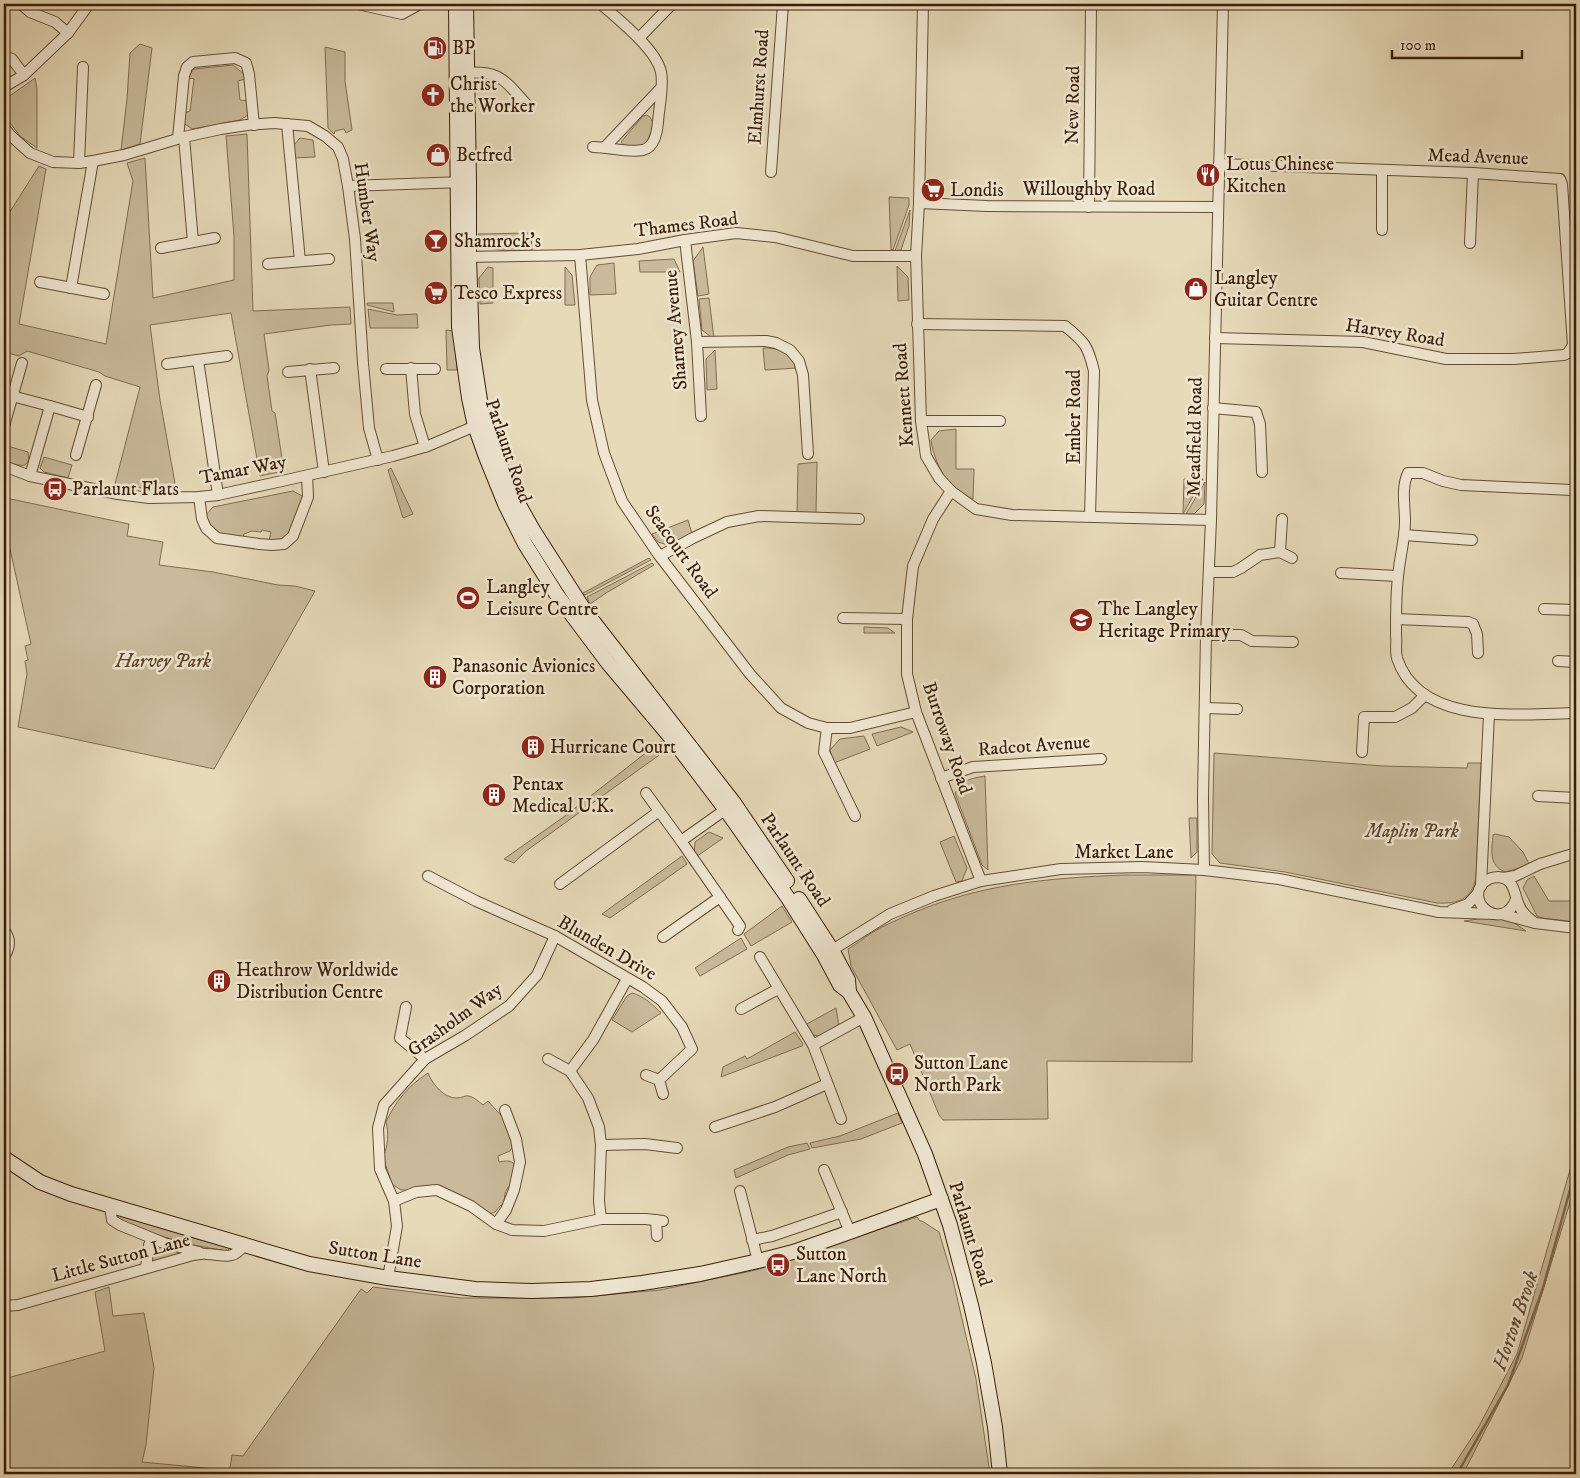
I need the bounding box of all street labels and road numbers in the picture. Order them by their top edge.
street label: Elmhurst Road [744,28,775,145]
street label: New Road [1061,65,1085,145]
street label: Mead Avenue [1427,144,1529,170]
street label: Humber Way [349,161,385,264]
street label: Willoughby Road [1022,178,1156,201]
street label: Thames Road [633,207,740,243]
street label: Sharney Avenue [659,269,693,391]
street label: Harvey Road [1344,314,1447,352]
street label: Kennett Road [889,342,919,448]
street label: Ember Road [1063,369,1086,464]
street label: Meadfield Road [1182,376,1208,497]
street label: Parlaunt Road [479,396,537,506]
street label: Tamar Way [198,450,289,490]
street label: Seacourt Road [640,501,723,603]
street label: Burroway Road [917,679,977,798]
street label: Radcot Avenue [977,731,1091,761]
street label: Parlaunt Road [755,809,835,912]
street label: Market Lane [1074,841,1174,864]
street label: Blunden Drive [553,910,661,986]
street label: Grasholm Way [403,977,508,1062]
street label: Parlaunt Road [943,1179,997,1290]
street label: Little Sutton Lane [49,1228,193,1288]
street label: Sutton Lane [327,1236,423,1274]

